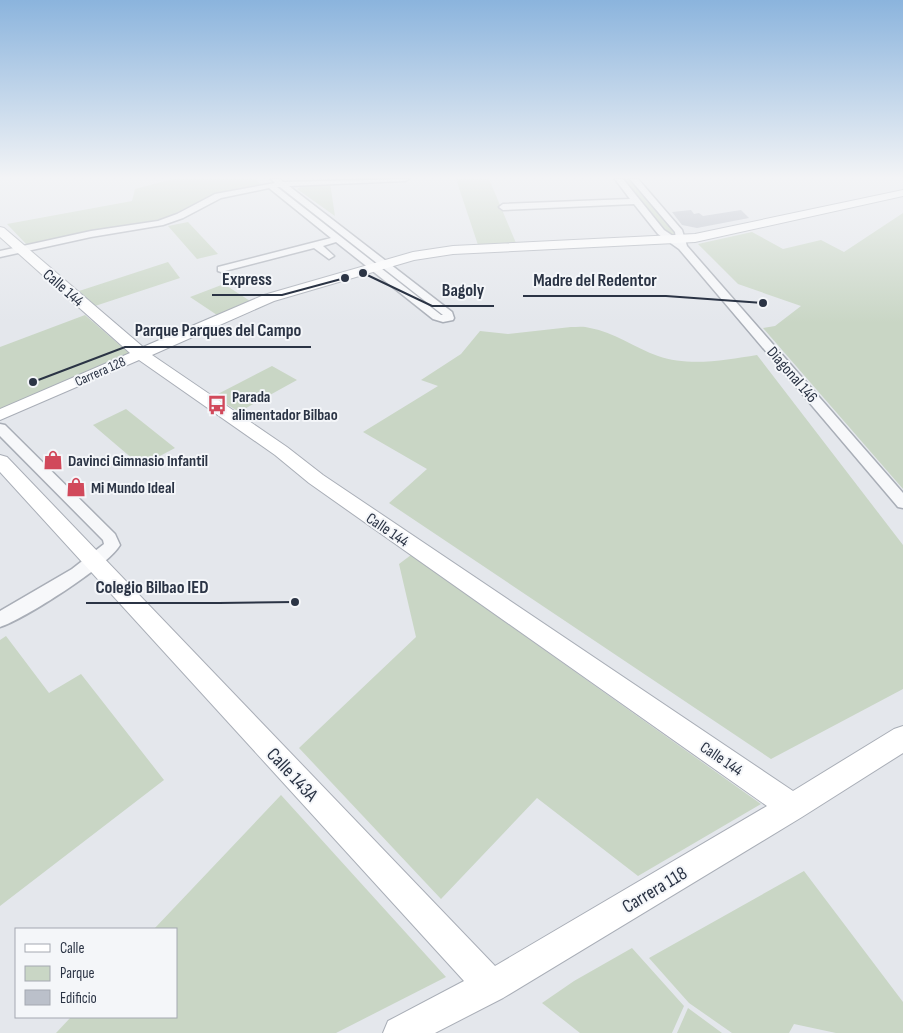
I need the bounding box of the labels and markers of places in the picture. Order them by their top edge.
callout: Express [212,262,282,295]
callout: Madre del Redentor [523,263,666,296]
callout: Bagoly [432,273,494,306]
callout: Parque Parques del Campo [125,314,311,347]
place label: Parada alimentador Bilbao [232,388,338,425]
bus stop icon: Parada alimentador Bilbao [206,394,228,416]
shop icon: Davinci Gimnasio Infantil [42,449,64,471]
place label: Davinci Gimnasio Infantil [68,452,208,471]
shop icon: Mi Mundo Ideal [65,476,87,498]
place label: Mi Mundo Ideal [91,479,175,498]
callout: Colegio Bilbao IED [86,570,219,603]

